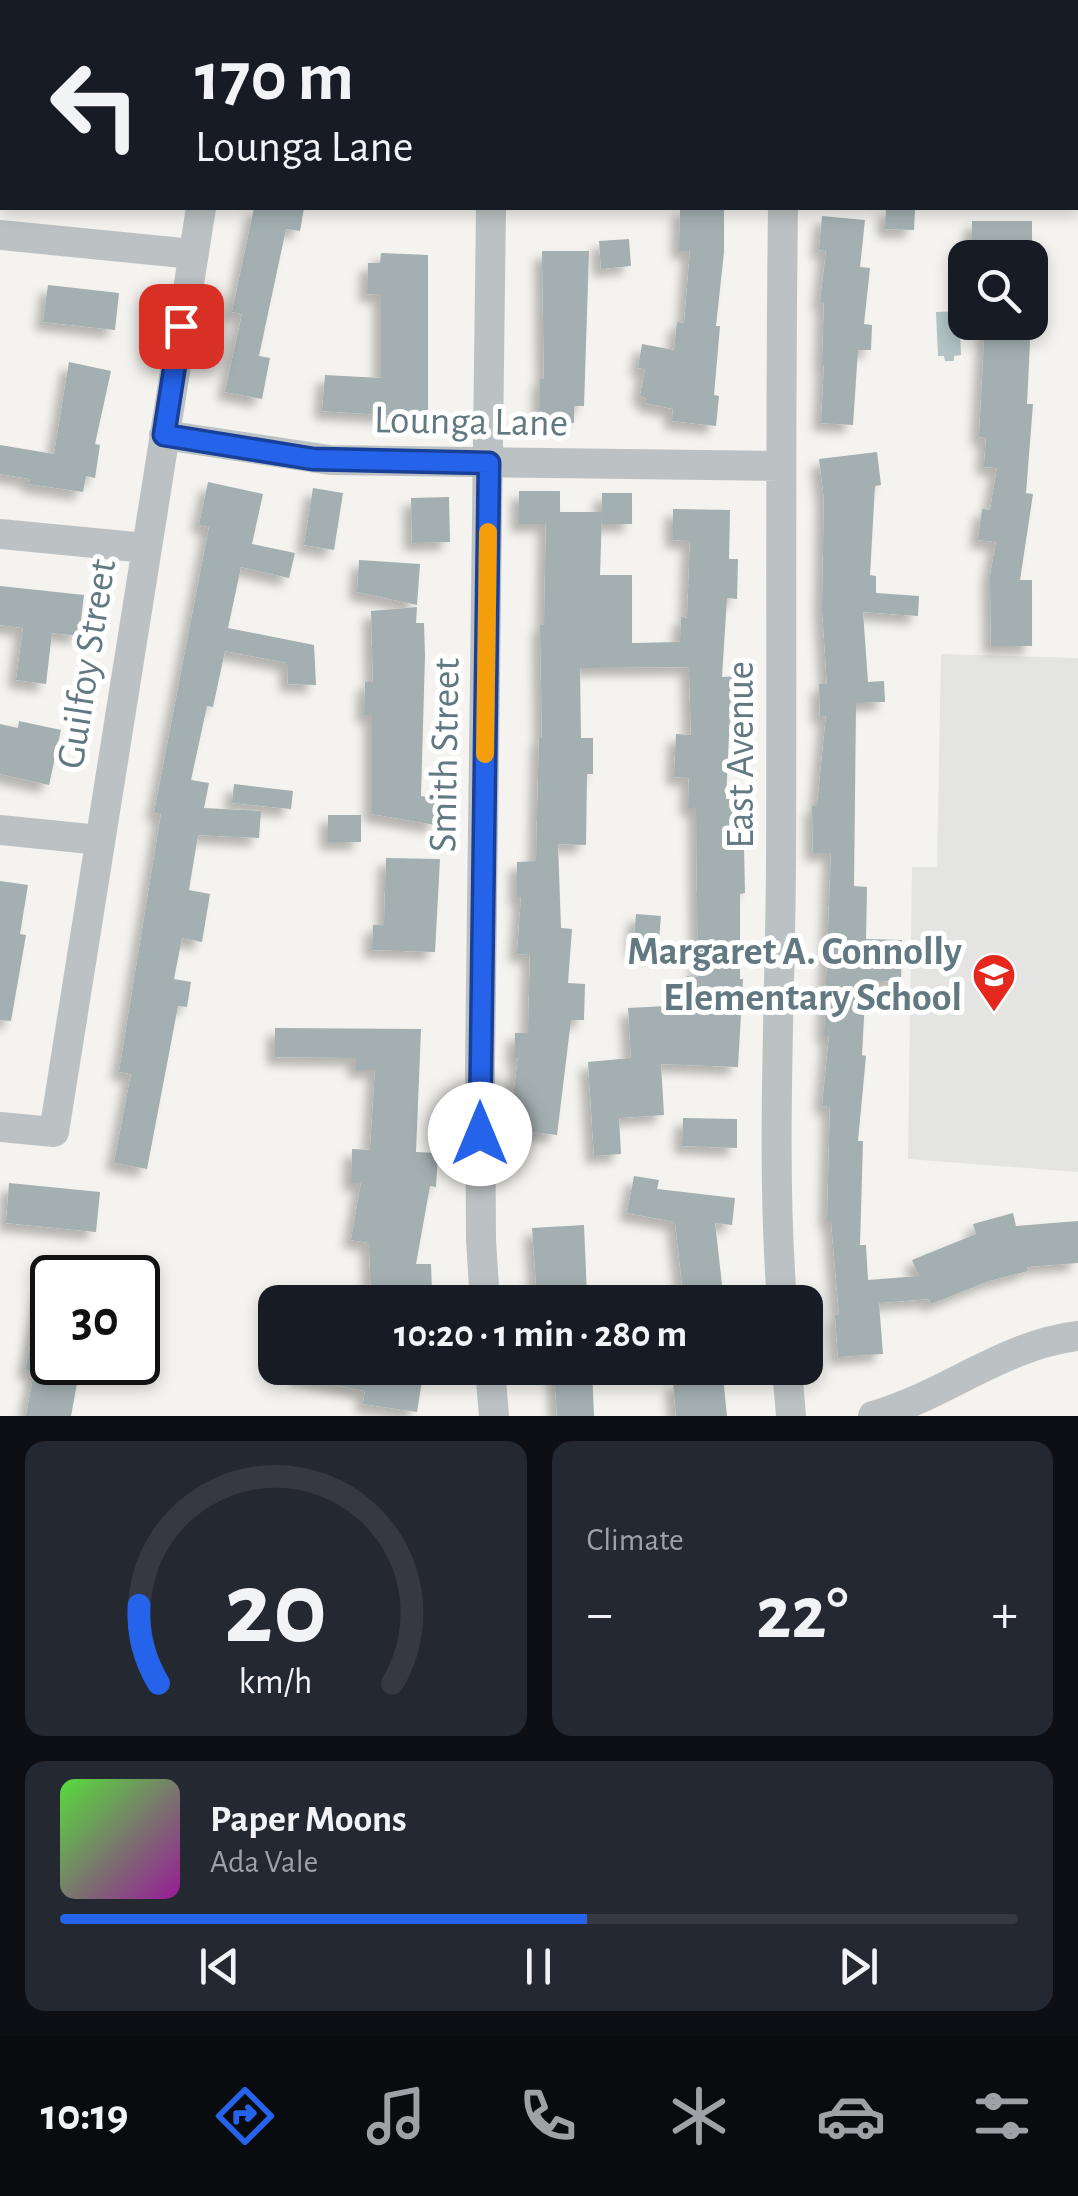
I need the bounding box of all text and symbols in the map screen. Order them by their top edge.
icon: left [30,40,160,170]
text: 170 m [195,43,354,113]
text: Lounga Lane [195,125,413,170]
map controls [948,240,1048,340]
button: search [948,240,1048,340]
pin [139,284,224,369]
icon: arrive [154,299,209,354]
street label: Lounga Lane [374,400,568,444]
street label: Guilfoy Street [51,556,123,772]
street label: Smith Street [423,657,467,853]
street label: East Avenue [721,661,761,849]
place label: Margaret A. Connolly Elementary School [627,932,962,1018]
school or university icon: Margaret A. Connolly Elementary School [971,952,1017,1013]
position arrow [428,1082,532,1186]
speed limit sign: 30 [30,1255,160,1385]
text: 10:20 · 1 min · 280 m [394,1316,687,1354]
text: Climate [587,1524,684,1556]
text: 20 [224,1558,327,1662]
text: 22° [756,1577,849,1652]
text: − [587,1587,613,1642]
text: + [992,1587,1018,1642]
text: km/h [239,1664,313,1700]
text: Paper Moons [210,1801,407,1839]
text: Ada Vale [210,1846,318,1878]
icon: previous [192,1939,247,1994]
icon: pause [511,1939,566,1994]
icon: next [831,1939,886,1994]
icon: directions [210,2081,280,2151]
icon: music [361,2081,431,2151]
icon: phone [513,2081,583,2151]
icon: climate [664,2081,734,2151]
icon: car [816,2081,886,2151]
icon: filters [967,2081,1037,2151]
text: 10:19 [41,2093,129,2138]

